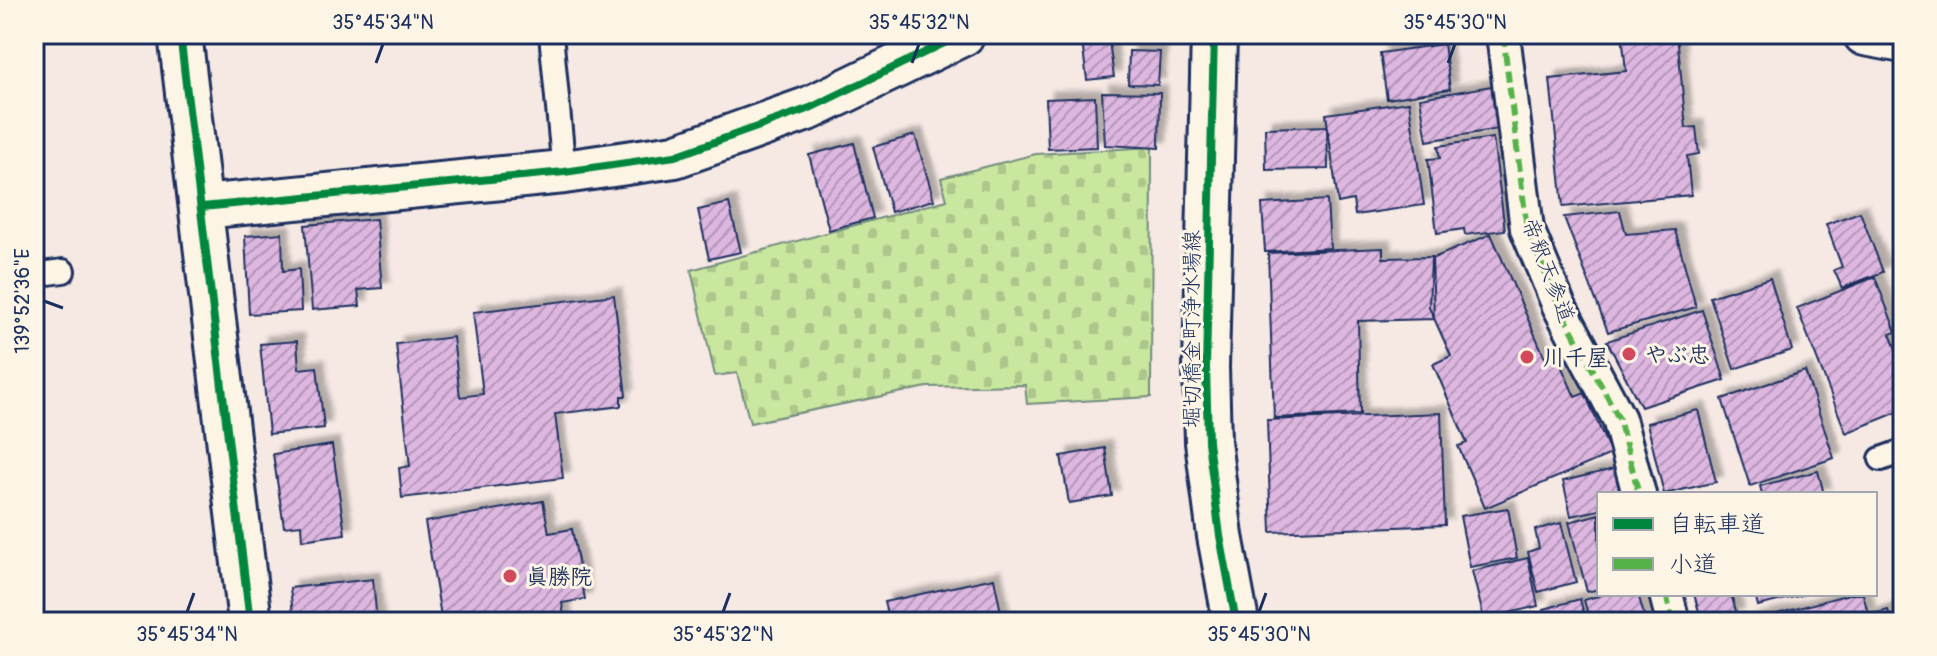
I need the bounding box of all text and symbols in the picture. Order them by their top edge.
text: 35°45'34"N [332,10,434,35]
text: 35°45'32"N [868,10,970,35]
text: 35°45'30"N [1403,10,1507,35]
street label: 帝釈天参道 [1515,214,1581,327]
street label: 堀切橋金町浄水場線 [1178,230,1206,428]
text: 139°52'36"E [10,248,35,354]
place label: やぶ忠 [1645,341,1710,369]
place label: 川千屋 [1543,344,1609,372]
marker: やぶ忠 [1620,345,1638,363]
marker: 川千屋 [1518,348,1536,366]
legend [1597,492,1877,596]
text: 自転車道 [1669,510,1765,539]
text: 小道 [1669,550,1717,579]
place label: 眞勝院 [526,563,592,591]
marker: 眞勝院 [501,567,519,585]
text: 35°45'34"N [136,622,238,647]
text: 35°45'32"N [672,622,774,647]
text: 35°45'30"N [1207,622,1311,647]

